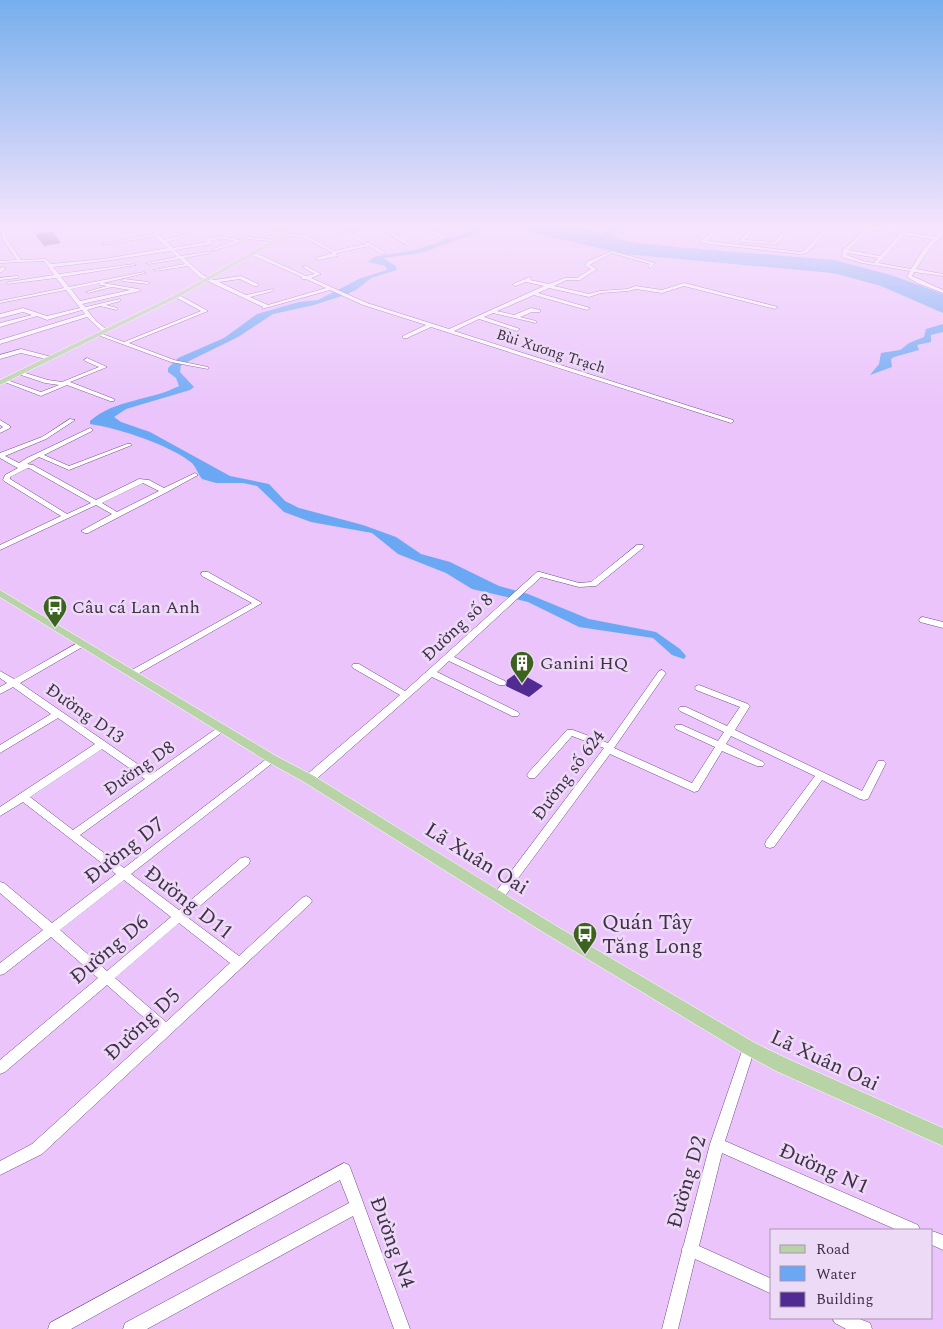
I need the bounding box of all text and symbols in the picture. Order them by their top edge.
street label: Bùi Xương Trạch [493,323,609,380]
street label: Đường số 8 [415,587,499,668]
bus stop icon: Câu cá Lan Anh [42,594,68,628]
place label: Câu cá Lan Anh [72,594,200,621]
building icon: Ganini HQ [509,650,535,684]
place label: Ganini HQ [540,650,629,677]
street label: Đường D13 [40,676,129,750]
street label: Đường số 624 [525,724,612,826]
street label: Đường D8 [98,734,180,803]
street label: Đường D7 [77,809,172,893]
street label: Lã Xuân Oai [418,814,535,903]
street label: Đường D11 [137,858,240,948]
street label: Đường D6 [63,907,156,993]
place label: Quán Tây Tăng Long [602,907,703,963]
bus stop icon: Quán Tây Tăng Long [572,921,598,955]
street label: Đường D5 [97,981,188,1069]
street label: Lã Xuân Oai [765,1022,884,1100]
street label: Đường D2 [658,1132,715,1232]
street label: Đường N1 [773,1135,874,1203]
street label: Đường N4 [361,1192,424,1293]
legend [770,1229,933,1319]
text: Road [816,1238,850,1261]
text: Water [816,1263,856,1286]
text: Building [816,1288,873,1311]

